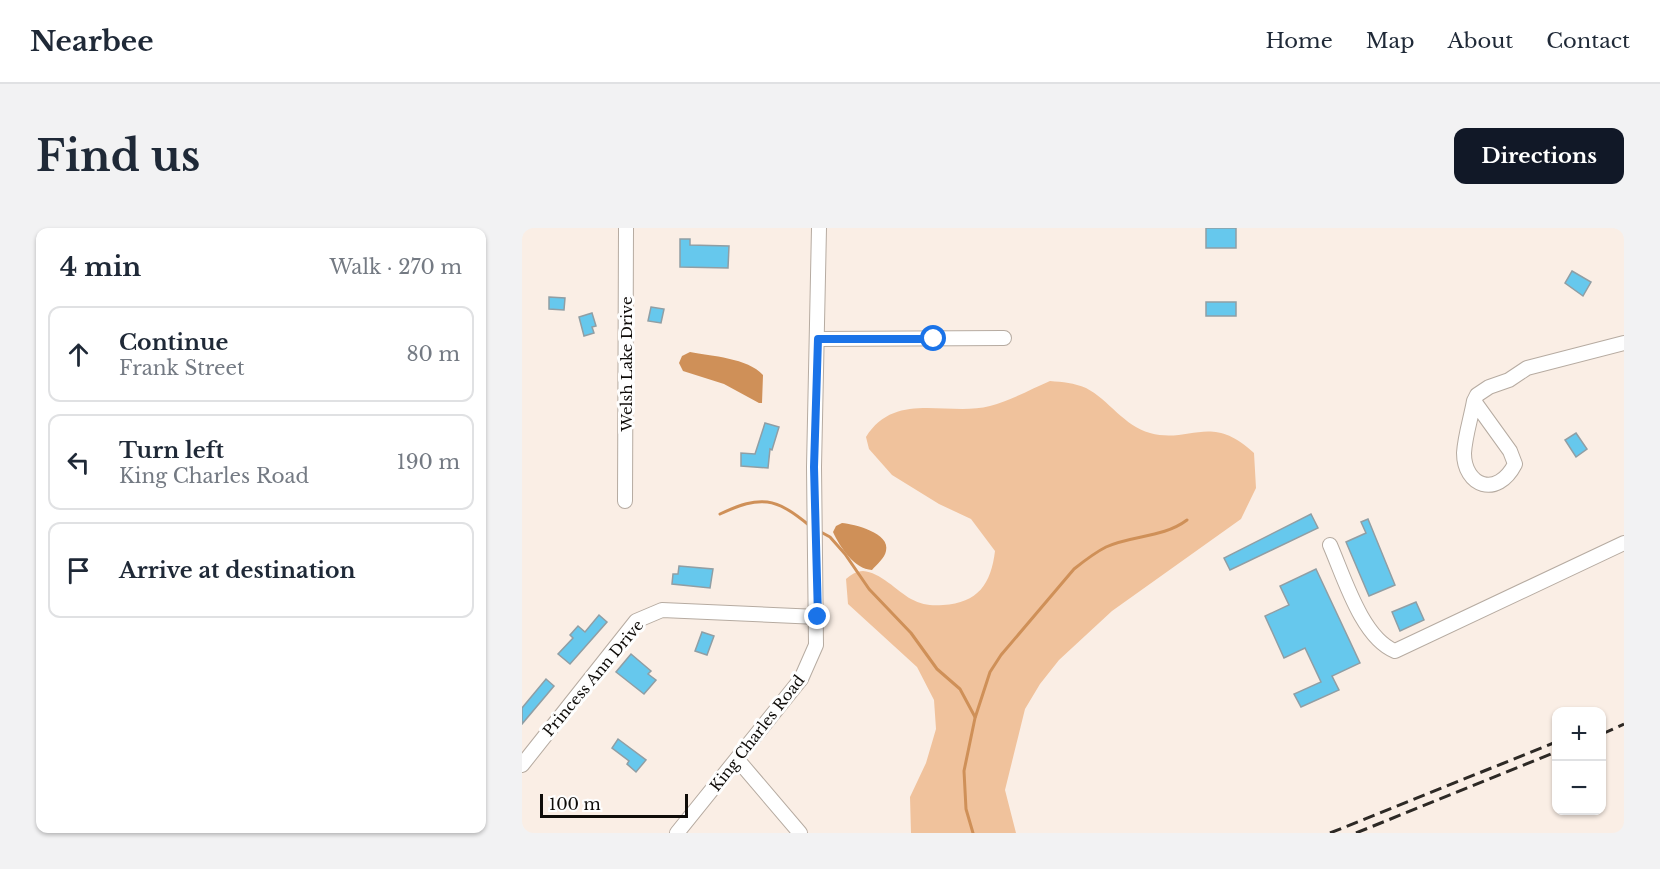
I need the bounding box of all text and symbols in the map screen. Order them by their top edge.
text: Nearbee [30,24,154,59]
text: Home [1266,28,1333,54]
text: Map [1366,28,1414,54]
text: About [1447,28,1513,54]
text: Contact [1546,28,1630,54]
button: Directions [1454,128,1624,184]
text: Find us [36,130,200,182]
text: 4 min [60,251,141,283]
text: Walk · 270 m [330,255,462,279]
street label: Welsh Lake Drive [617,296,636,433]
route start [920,325,946,351]
text: Continue [119,329,228,356]
icon: ahead [62,338,95,371]
text: 80 m [406,342,460,366]
text: Frank Street [119,356,245,380]
text: Turn left [119,437,224,464]
icon: left [62,446,95,479]
text: 190 m [397,450,460,474]
text: King Charles Road [119,464,309,488]
icon: arrive [62,554,95,587]
text: Arrive at destination [119,557,356,584]
route end [804,603,830,629]
street label: Princess Ann Drive [539,616,647,740]
street label: King Charles Road [706,671,808,795]
map controls [1552,707,1606,815]
button: + [1552,707,1606,761]
button: − [1552,761,1606,815]
scale bar [540,791,688,818]
text: 100 m [549,794,601,814]

